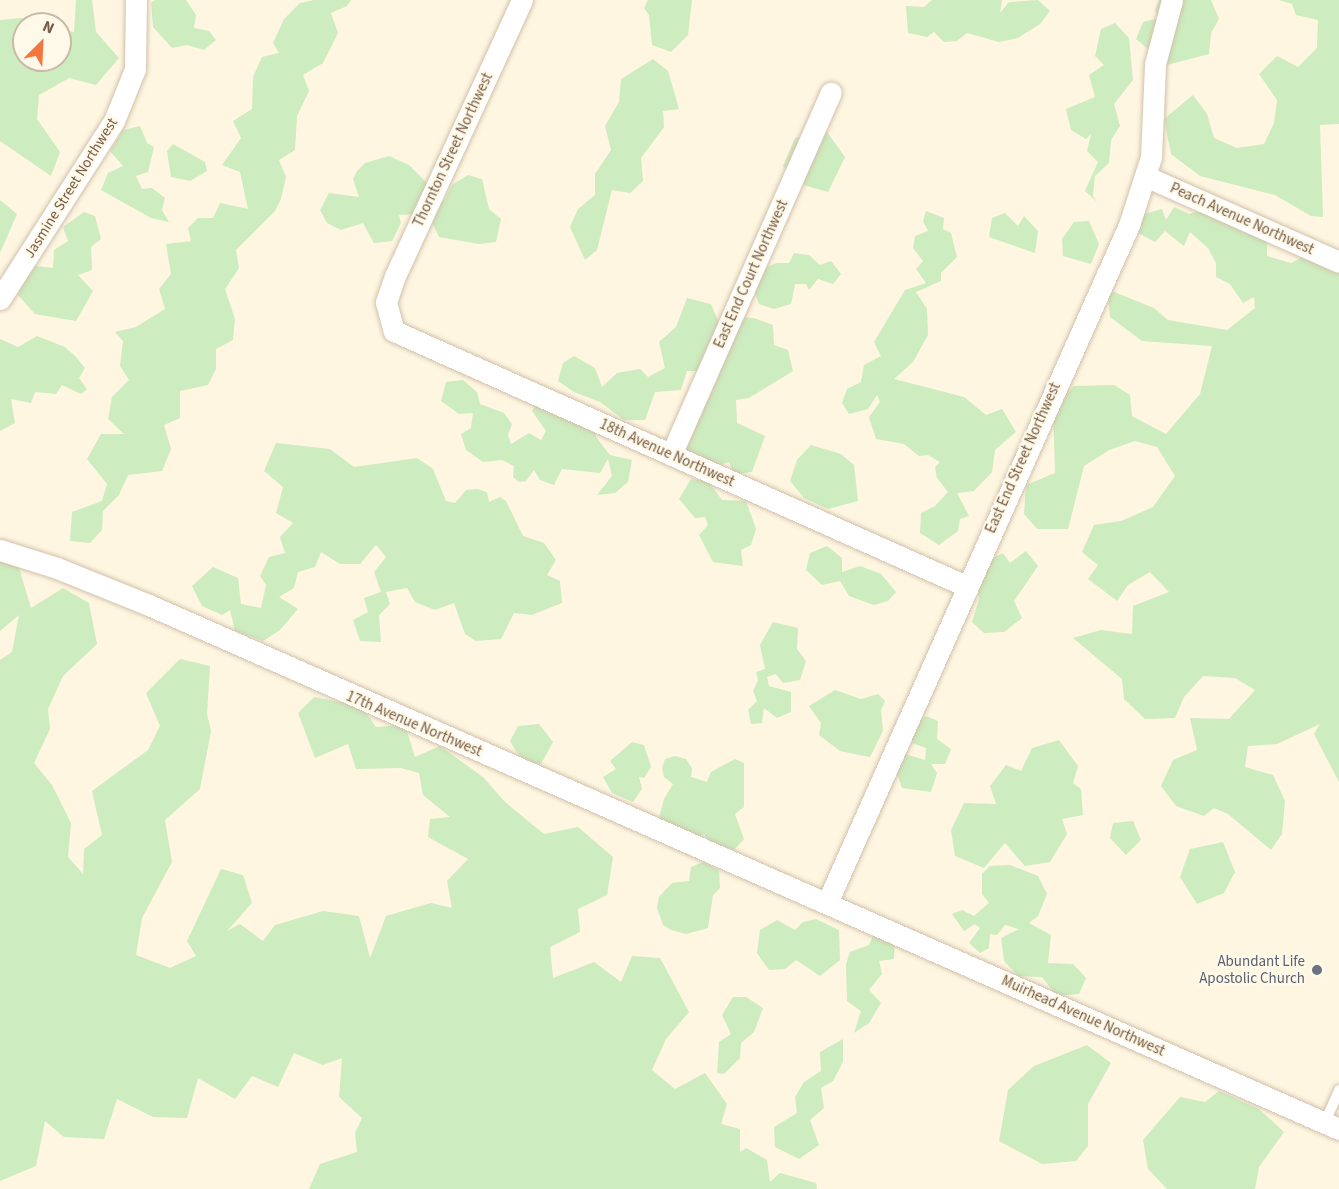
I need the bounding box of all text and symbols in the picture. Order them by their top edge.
north arrow [12,12,72,72]
text: N [39,15,58,40]
street label: Thornton Street Northwest [409,70,497,230]
street label: Jasmine Street Northwest [20,115,122,261]
street label: Peach Avenue Northwest [1167,179,1317,259]
street label: East End Court Northwest [710,197,792,351]
street label: East End Street Northwest [982,380,1064,536]
street label: 18th Avenue Northwest [597,415,737,491]
street label: 17th Avenue Northwest [343,687,485,761]
place label: Abundant Life Apostolic Church [1199,952,1305,987]
marker: Abundant Life Apostolic Church [1310,963,1324,977]
street label: Muirhead Avenue Northwest [999,972,1167,1060]

